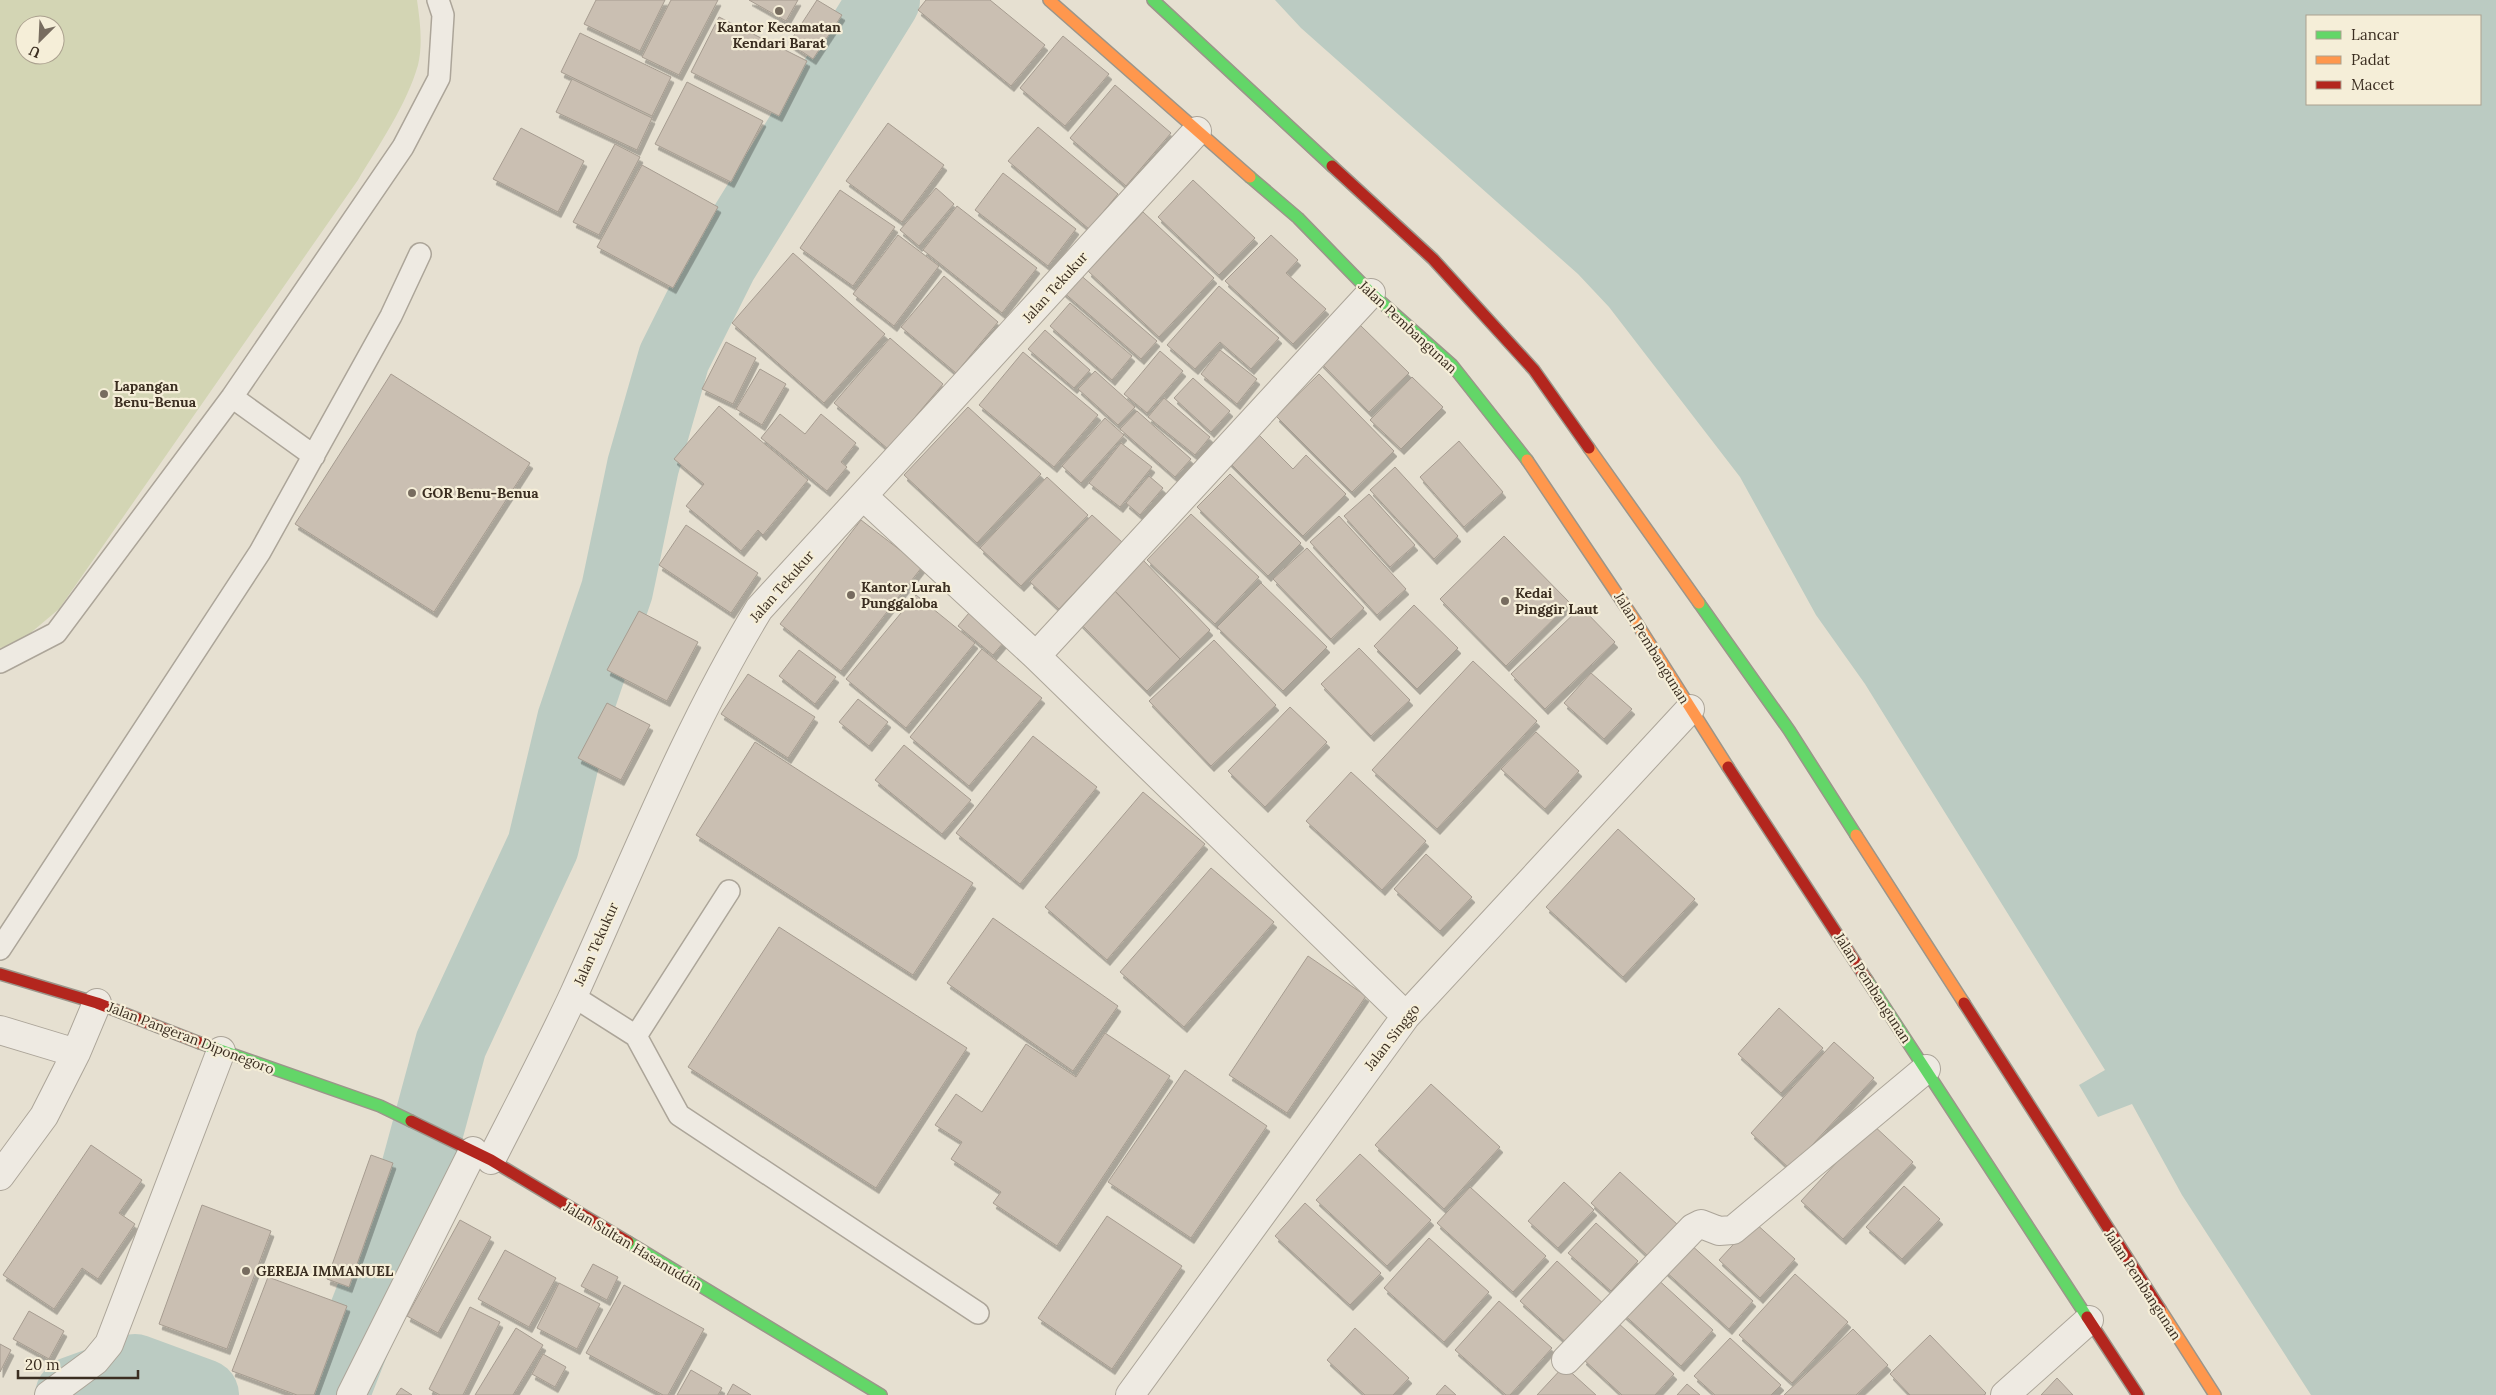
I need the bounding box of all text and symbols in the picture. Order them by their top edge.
marker: Kantor Kecamatan Kendari Barat [773,5,785,17]
north arrow [15,15,65,65]
legend [2306,15,2481,105]
place label: Kantor Kecamatan Kendari Barat [717,18,841,52]
text: Lancar [2351,25,2400,44]
text: U [26,41,43,62]
text: Padat [2351,50,2390,69]
text: Macet [2351,75,2394,94]
street label: Jalan Tekukur [1018,248,1092,327]
street label: Jalan Pembangunan [1354,276,1461,378]
place label: Lapangan Benu-Benua [114,377,197,411]
marker: Lapangan Benu-Benua [98,388,110,400]
place label: GOR Benu-Benua [422,484,539,502]
marker: GOR Benu-Benua [406,487,418,499]
street label: Jalan Tekukur [745,546,818,626]
place label: Kantor Lurah Punggaloba [861,578,951,612]
place label: Kedai Pinggir Laut [1515,584,1599,618]
street label: Jalan Pembangunan [1610,588,1694,708]
marker: Kantor Lurah Punggaloba [845,589,857,601]
marker: Kedai Pinggir Laut [1499,595,1511,607]
street label: Jalan Tekukur [569,900,622,989]
street label: Jalan Pembangunan [1830,929,1916,1047]
street label: Jalan Pangeran Diponegoro [104,997,277,1078]
street label: Jalan Singgo [1360,1000,1424,1075]
street label: Jalan Sultan Hasanuddin [560,1197,706,1295]
street label: Jalan Pembangunan [2100,1226,2186,1344]
place label: GEREJA IMMANUEL [256,1262,394,1280]
marker: GEREJA IMMANUEL [240,1265,252,1277]
scale bar [18,1348,138,1380]
text: 20 m [25,1355,60,1374]

